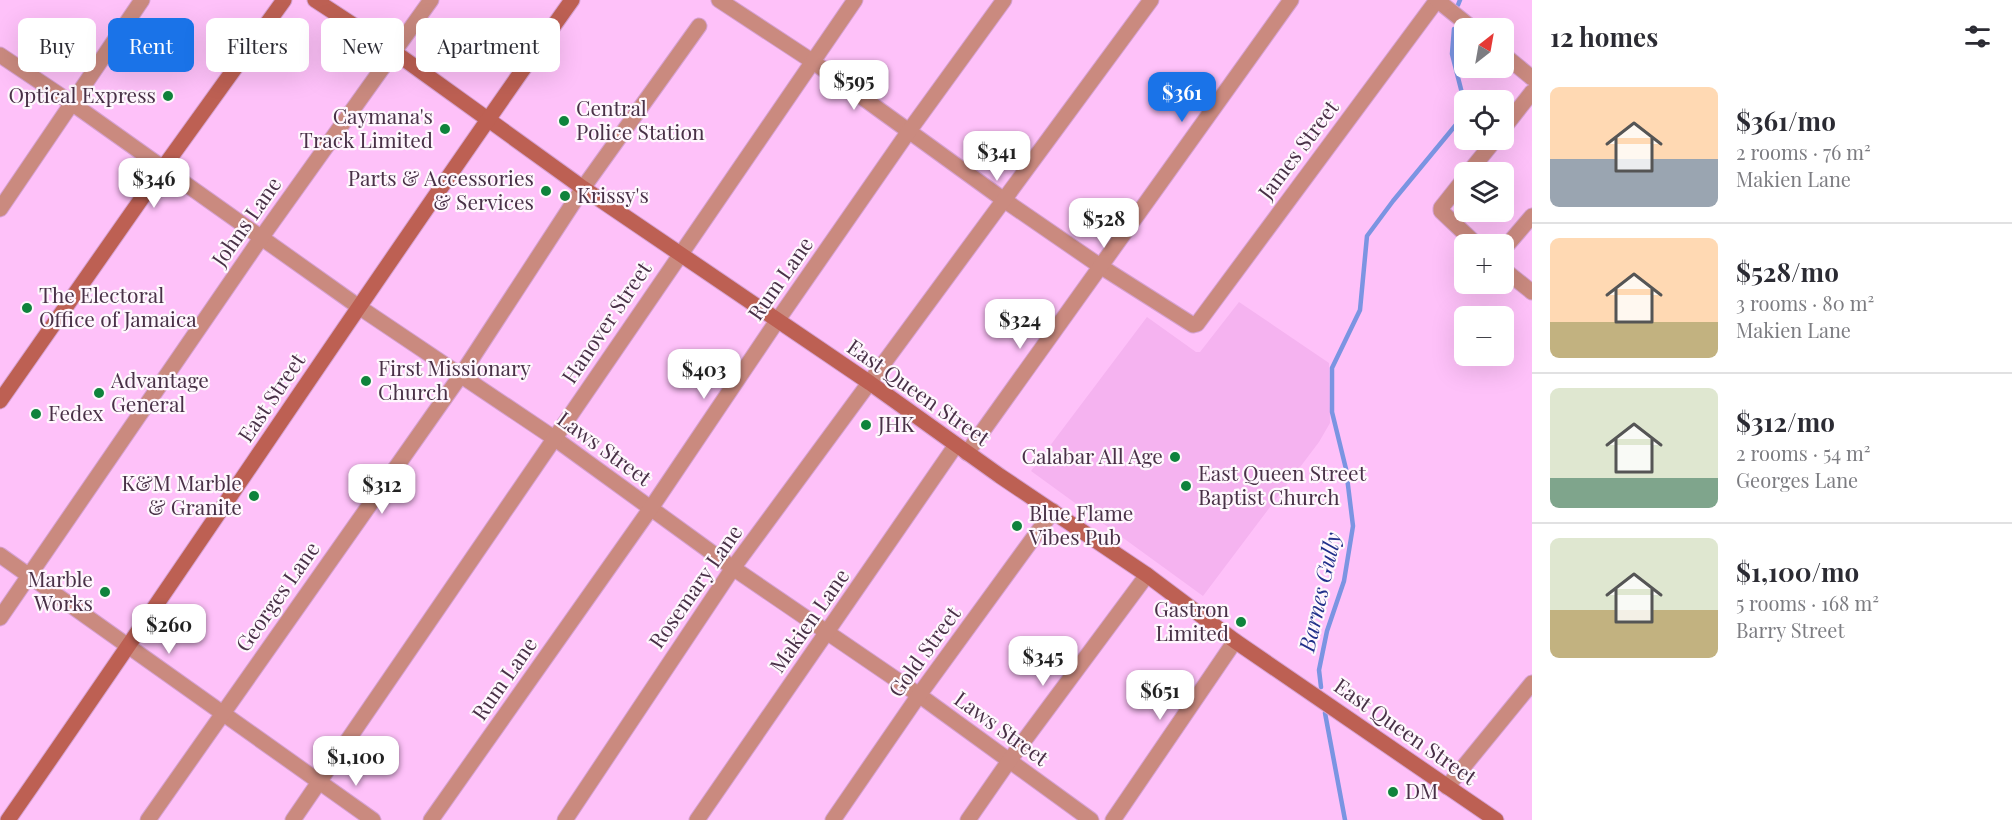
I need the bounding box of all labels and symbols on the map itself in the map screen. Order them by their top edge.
north arrow [1454,18,1514,78]
pin: $595 [818,60,890,111]
pin: $361 [1146,72,1218,123]
place label: Optical Express [9,80,156,108]
marker: Optical Express [161,89,175,103]
place label: Central Police Station [576,93,705,145]
street label: James Street [1250,93,1344,205]
place label: Caymana's Track Limited [300,101,433,153]
marker: Central Police Station [557,114,571,128]
marker: Caymana's Track Limited [438,122,452,136]
pin: $341 [961,131,1033,182]
pin: $346 [118,158,190,209]
place label: Parts & Accessories & Services [348,163,534,215]
street label: Johns Lane [204,171,286,272]
place label: Krissy's [577,180,649,208]
marker: Parts & Accessories & Services [539,184,553,198]
marker: Krissy's [558,189,572,203]
pin: $528 [1068,198,1140,249]
street label: Rum Lane [740,231,818,325]
street label: Hanover Street [554,255,657,388]
place label: The Electoral Office of Jamaica [39,280,197,332]
pin: $324 [984,299,1056,350]
marker: The Electoral Office of Jamaica [20,301,34,315]
street label: East Queen Street [842,332,996,451]
street label: East Street [230,347,311,447]
pin: $403 [668,349,740,400]
place label: First Missionary Church [378,353,531,405]
place label: Advantage General [110,365,209,417]
marker: First Missionary Church [359,374,373,388]
marker: Advantage General [92,386,106,400]
place label: Fedex [48,398,104,426]
street label: Laws Street [553,404,658,491]
marker: Fedex [29,407,43,421]
place label: JHK [877,409,915,437]
marker: JHK [859,418,873,432]
place label: Calabar All Age [1021,441,1163,469]
marker: Calabar All Age [1168,450,1182,464]
place label: East Queen Street Baptist Church [1198,458,1367,510]
pin: $312 [346,464,418,515]
place label: K&M Marble & Granite [122,468,242,520]
marker: East Queen Street Baptist Church [1179,479,1193,493]
marker: K&M Marble & Granite [247,489,261,503]
place label: Blue Flame Vibes Pub [1028,498,1134,550]
street label: Rosemary Lane [641,519,747,653]
marker: Blue Flame Vibes Pub [1010,519,1024,533]
water label: Barnes Gully [1290,529,1347,655]
street label: Georges Lane [228,535,325,656]
street label: Makien Lane [762,562,854,677]
place label: Marble Works [27,564,93,616]
marker: Marble Works [98,585,112,599]
place label: Gastron Limited [1154,594,1229,646]
street label: Gold Street [881,599,966,702]
pin: $260 [133,604,205,655]
marker: Gastron Limited [1234,615,1248,629]
street label: Rum Lane [464,631,542,725]
pin: $345 [1007,636,1079,687]
pin: $651 [1124,670,1196,721]
street label: East Queen Street [1329,671,1483,790]
street label: Laws Street [950,684,1055,771]
pin: $1,100 [307,736,405,787]
place label: DM [1405,776,1438,804]
marker: DM [1386,785,1400,799]

